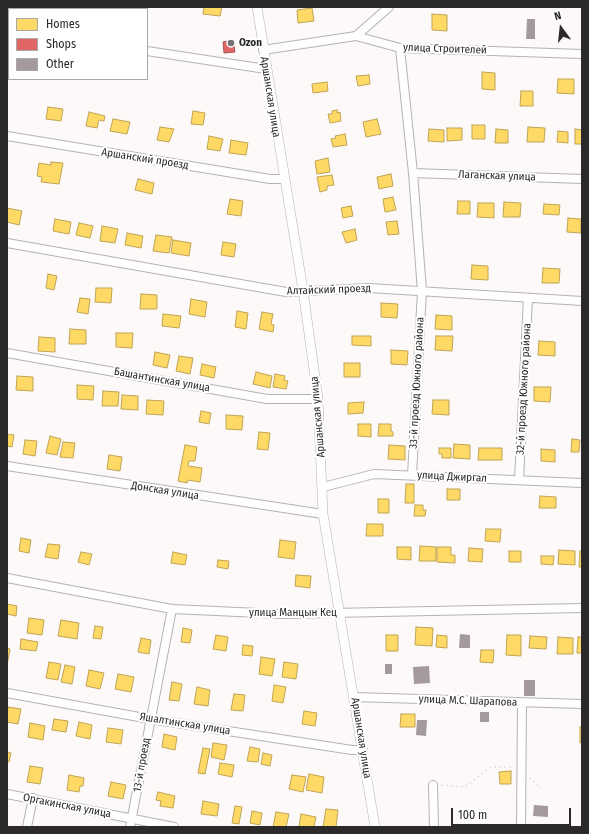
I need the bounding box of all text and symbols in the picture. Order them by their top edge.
legend [8,8,148,80]
north arrow [541,8,581,48]
text: N [553,9,563,23]
text: Homes [46,17,80,31]
place label: Ozon [239,36,262,50]
text: Shops [46,37,76,51]
marker: Ozon [226,38,236,48]
street label: улица Строителей [403,41,487,57]
street label: Аршанская улица [257,56,283,138]
text: Other [46,57,74,71]
street label: Аршанский проезд [101,146,189,172]
street label: Лаганская улица [458,168,536,184]
street label: Алтайский проезд [287,282,371,298]
street label: 33-й проезд Южного района [407,317,427,449]
street label: 32-й проезд Южного района [514,323,534,455]
street label: Башантинская улица [113,365,211,395]
street label: Аршанская улица [308,376,328,458]
street label: улица Джиргал [417,469,487,485]
street label: Донская улица [130,479,200,503]
street label: улица Манцын Кец [249,606,337,620]
street label: улица М.С. Шарапова [418,693,518,709]
street label: Аршанская улица [348,697,374,779]
street label: Яшалтинская улица [139,710,231,738]
street label: 13-й проезд [131,737,153,793]
street label: Оргакинская улица [22,791,112,821]
scale bar [453,800,573,826]
text: 100 m [458,808,487,822]

